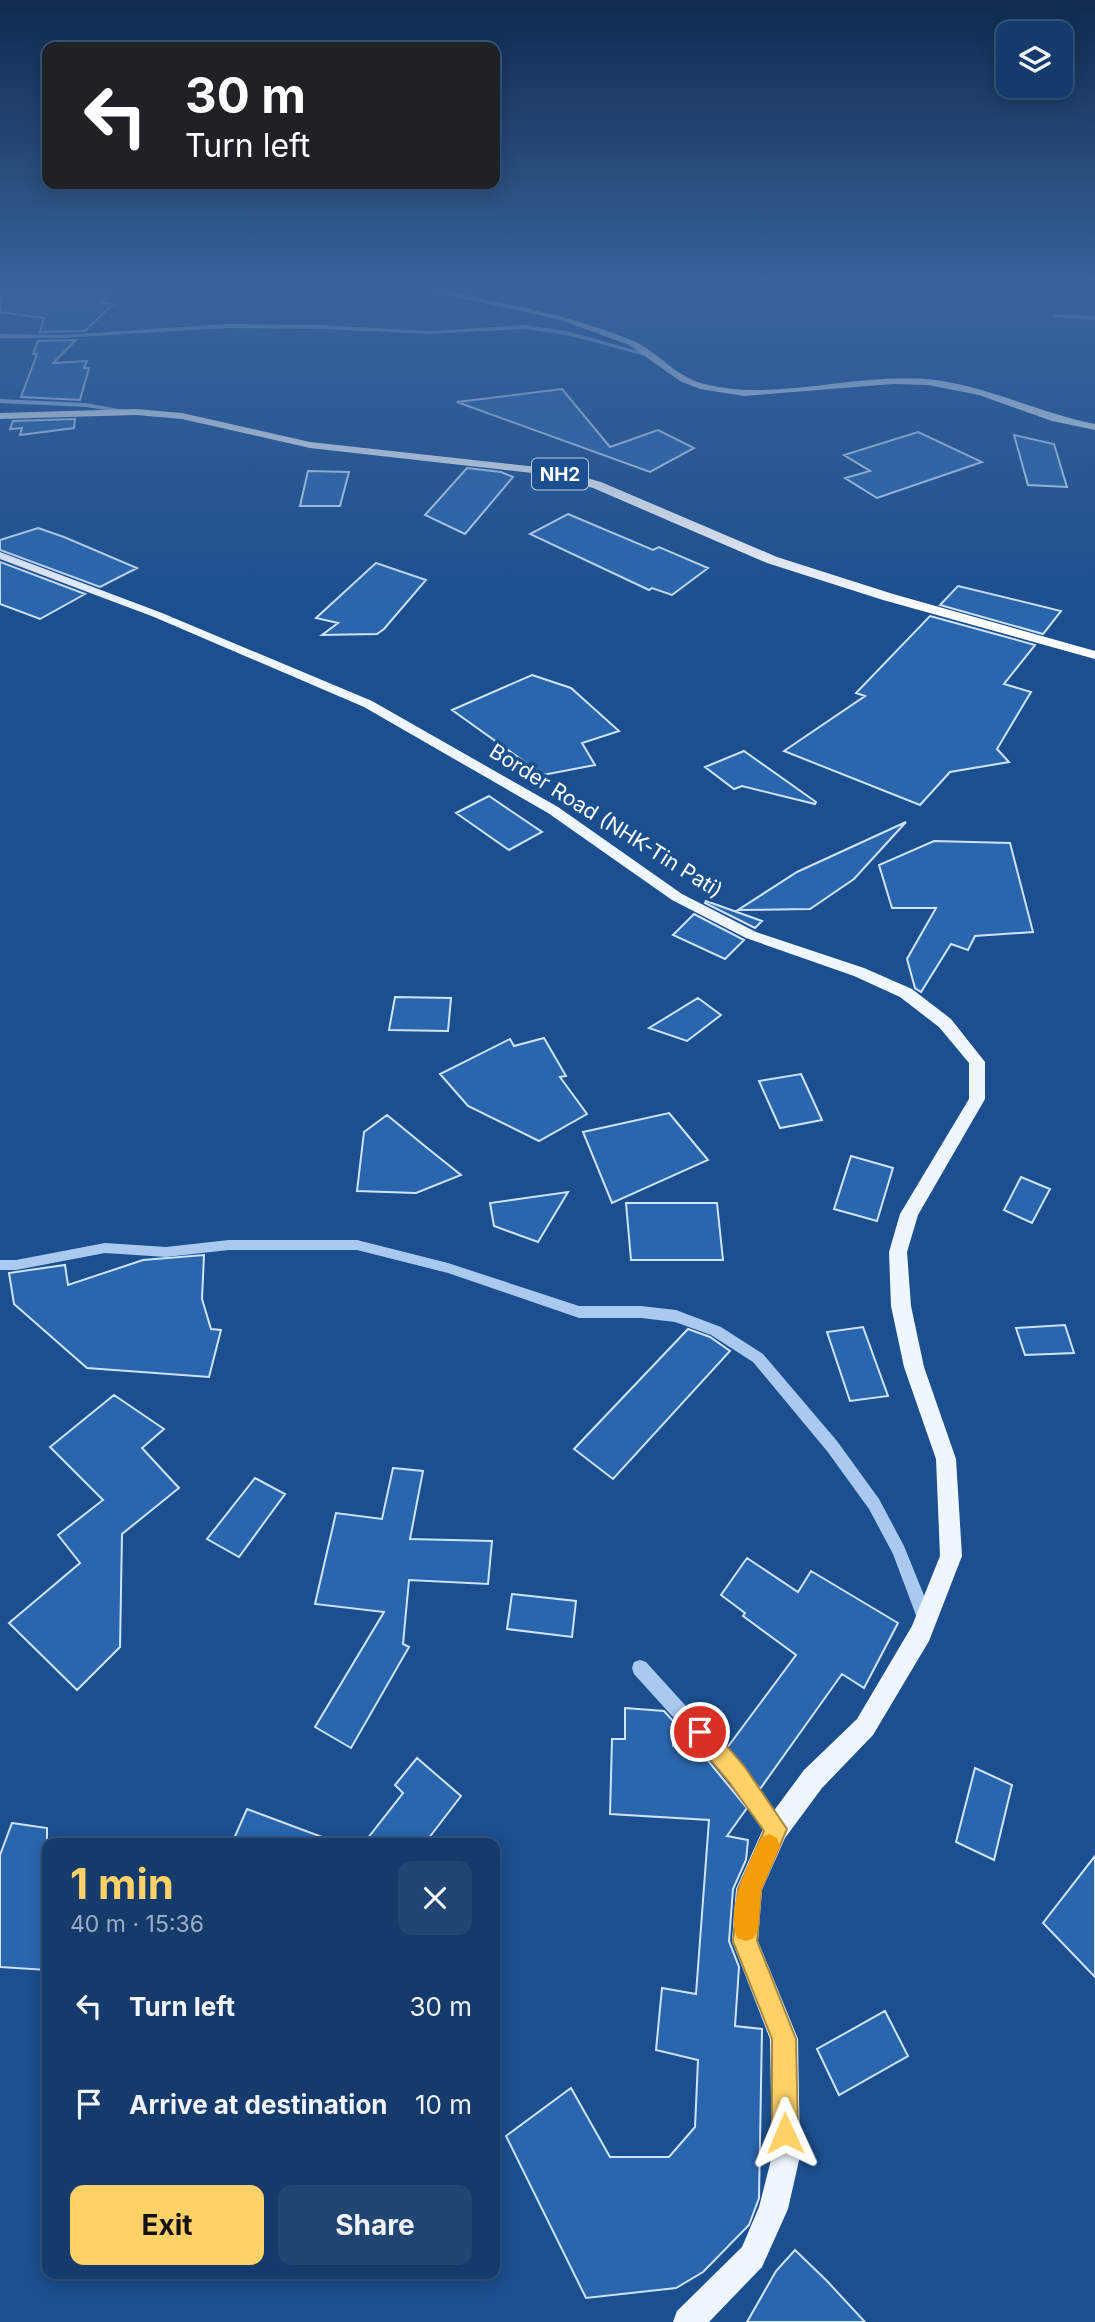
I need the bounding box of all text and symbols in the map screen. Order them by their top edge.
map controls [996,21,1073,98]
button: layers [996,21,1073,98]
text: 30 m [185,66,306,125]
icon: left [70,70,161,161]
text: Turn left [185,126,310,165]
road number: NH2 [532,458,588,489]
street label: Border Road (NHK-Tin Pati) [485,738,727,903]
pin [670,1702,730,1762]
icon: arrive [681,1713,719,1751]
text: 1 min [70,1858,174,1909]
button: close [398,1861,472,1935]
text: 40 m · 15:36 [70,1910,204,1938]
icon: left [70,1987,108,2025]
text: Turn left [129,1991,235,2022]
text: 30 m [409,1991,472,2022]
icon: arrive [70,2085,108,2123]
text: Arrive at destination [129,2089,388,2120]
text: 10 m [415,2089,472,2120]
position arrow [748,2096,822,2170]
button: Exit [70,2185,264,2265]
button: Share [278,2185,472,2265]

